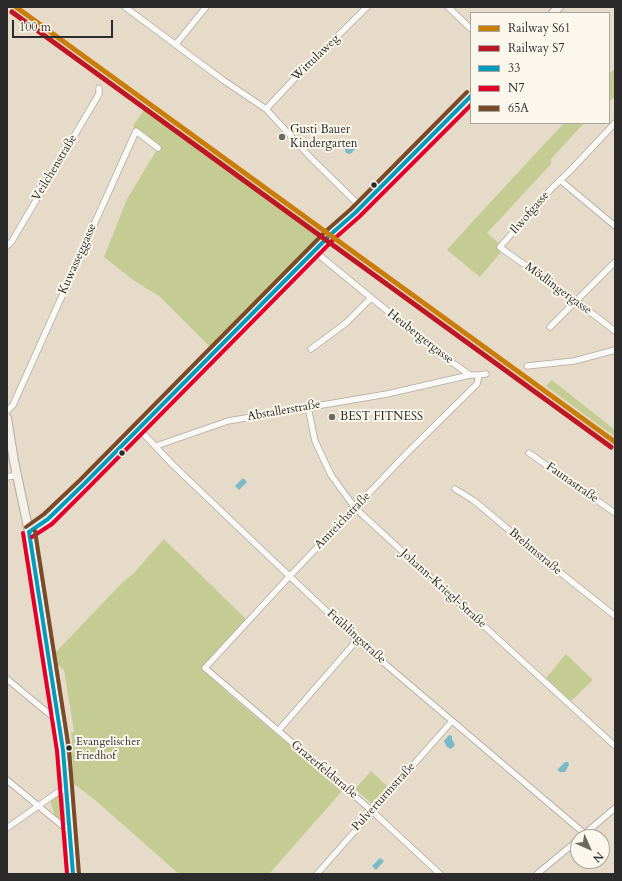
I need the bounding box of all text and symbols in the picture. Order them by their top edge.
scale bar [14,12,115,38]
legend [470,12,610,124]
text: 100 m [19,19,51,35]
text: Railway S61 [508,20,571,36]
street label: Wittulaweg [289,32,343,84]
text: Railway S7 [508,40,564,56]
text: 33 [508,60,520,76]
text: N7 [508,80,524,96]
text: 65A [508,100,529,116]
place label: Gusti Bauer Kindergarten [290,123,358,151]
street label: Veilchenstraße [30,132,80,204]
marker: Gusti Bauer Kindergarten [277,132,287,142]
unlabelled marker [369,180,379,190]
street label: Ilwofgasse [507,189,553,237]
street label: Kuwasseggasse [56,221,100,297]
street label: Mödlingergasse [522,260,594,318]
street label: Heubergergasse [384,307,456,367]
street label: Abstallerstraße [246,397,322,425]
place label: BEST FITNESS [340,410,423,424]
marker: BEST FITNESS [327,412,337,422]
unlabelled marker [117,448,127,458]
street label: Faunastraße [543,460,601,506]
street label: Amreichstraße [312,489,374,553]
street label: Brehmstraße [506,526,564,578]
street label: Johann-Kriegl-Straße [397,547,489,631]
street label: Frühlingstraße [324,607,388,667]
place label: Evangelischer Friedhof [76,735,140,761]
street label: Grazerfeldstraße [288,738,360,802]
marker: Evangelischer Friedhof [64,743,74,753]
street label: Pulverturmstraße [349,760,419,834]
north arrow [570,829,610,869]
text: N [589,848,607,866]

